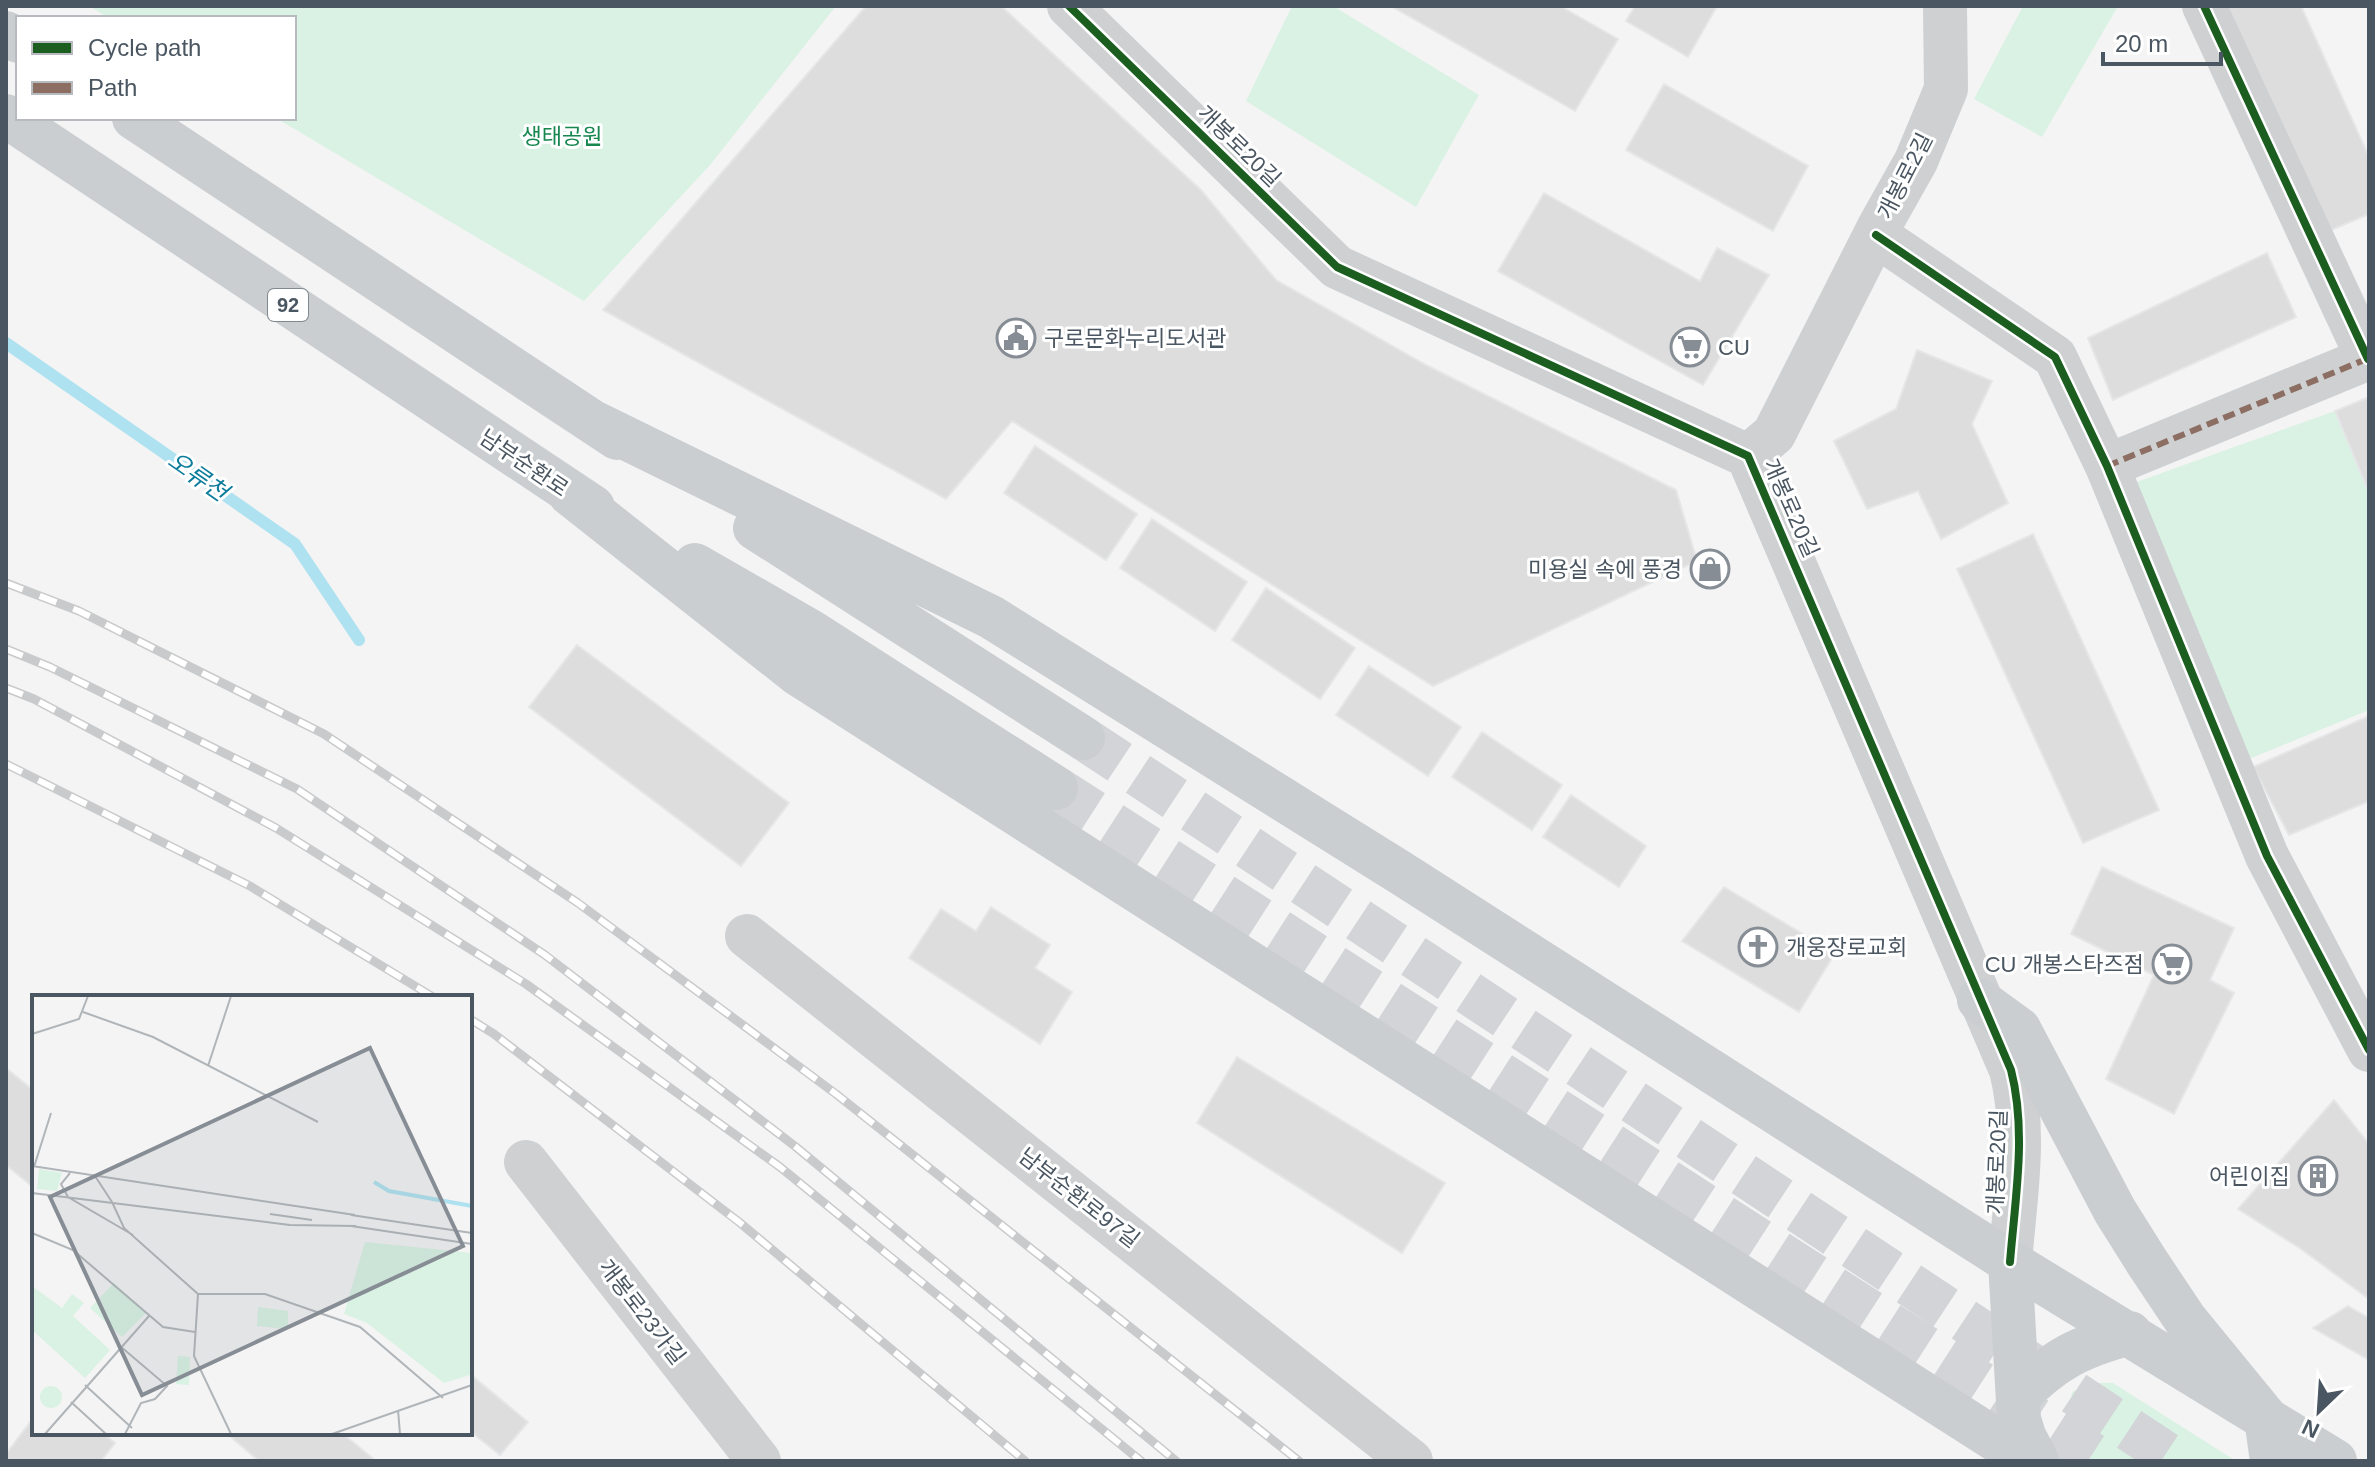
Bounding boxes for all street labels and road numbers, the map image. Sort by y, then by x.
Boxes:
street label: 개봉로20길 [1192,100,1286,192]
street label: 개봉로2길 [1873,129,1937,223]
road number: 92 [268,289,308,321]
street label: 남부순환로 [475,424,573,502]
street label: 개봉로20길 [1758,455,1824,561]
street label: 개봉로20길 [1983,1109,2011,1215]
street label: 남부순환로97길 [1014,1143,1144,1253]
street label: 개봉로23가길 [593,1255,691,1369]

